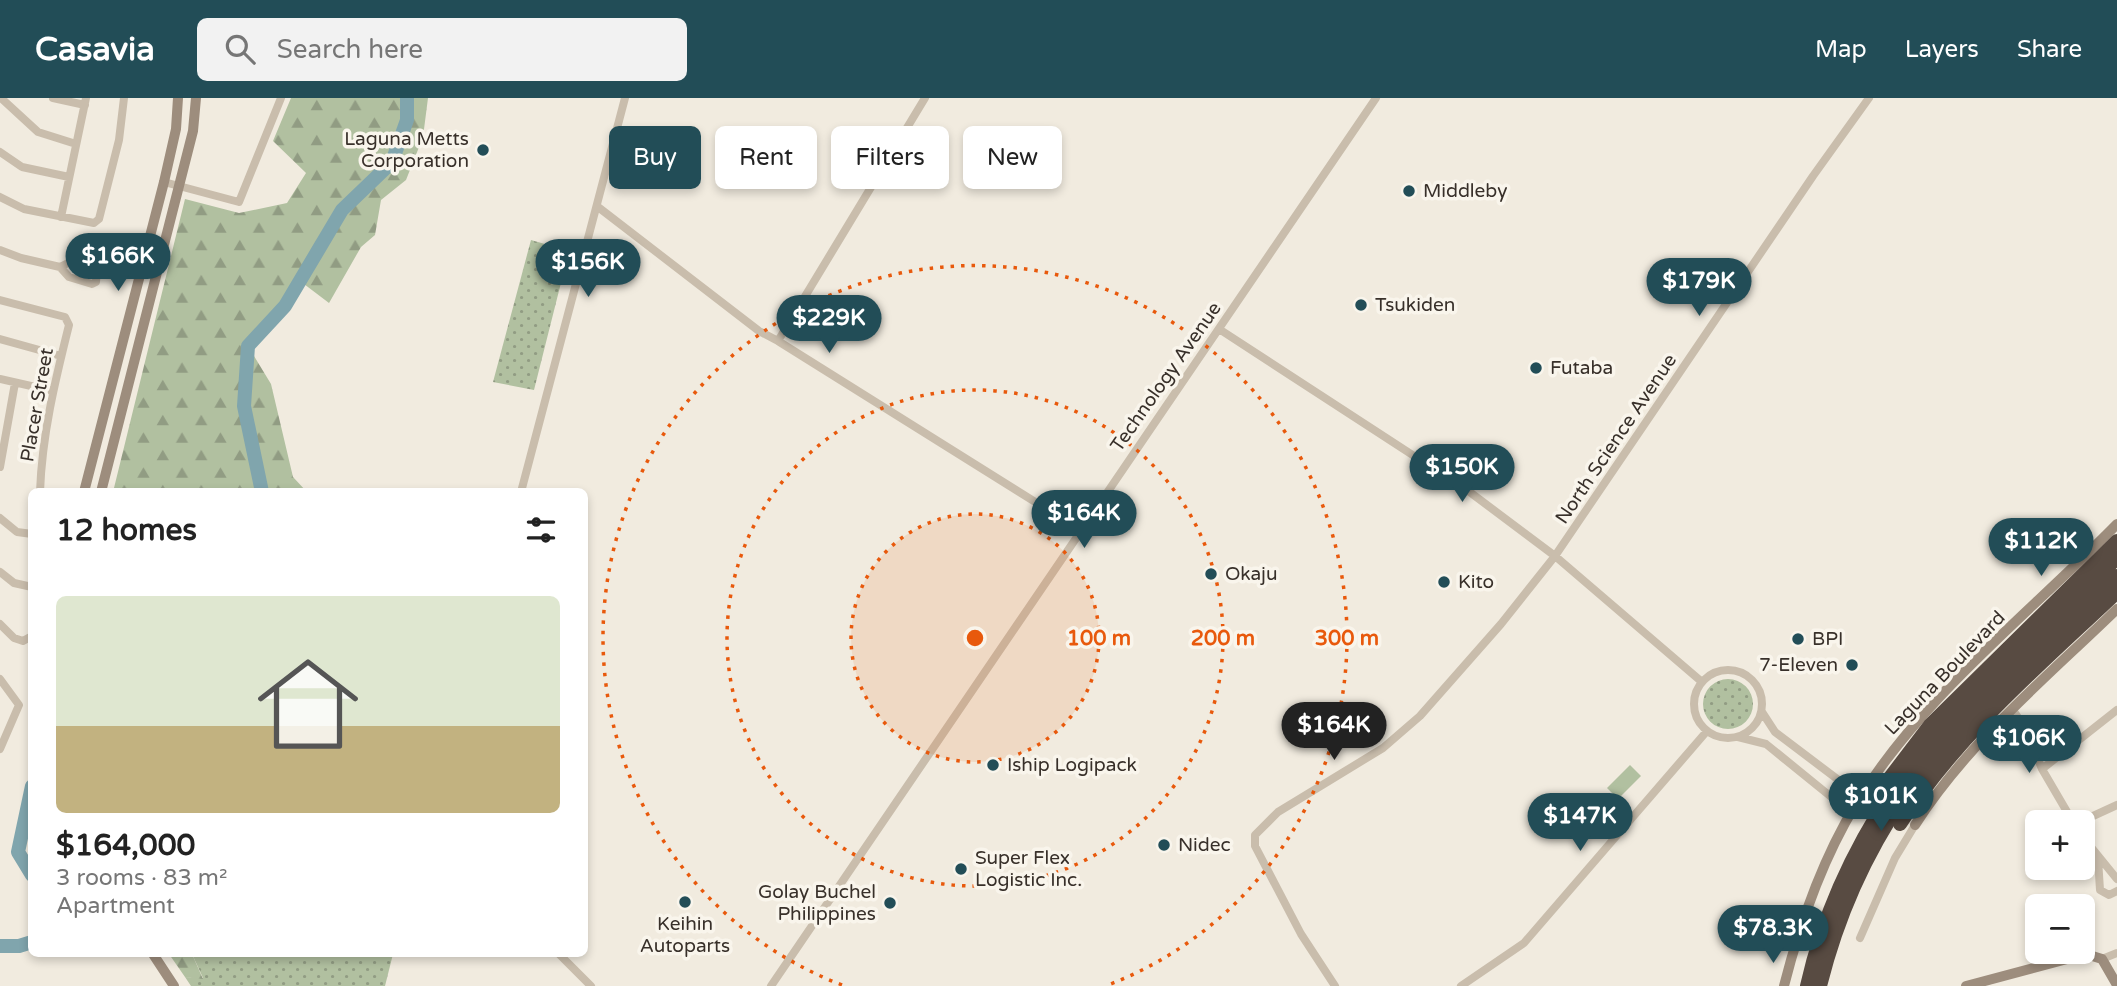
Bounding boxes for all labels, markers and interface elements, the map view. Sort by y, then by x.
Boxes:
search box [197,18,687,81]
text: Casavia [35,30,155,69]
icon: search [221,30,259,68]
text: Search here [277,34,423,65]
text: Map [1815,35,1867,64]
text: Layers [1905,35,1979,64]
text: Share [2017,35,2082,64]
chip: Buy [609,126,701,189]
chip: Rent [715,126,817,189]
chip: Filters [831,126,949,189]
chip: New [963,126,1062,189]
place label: Laguna Metts Corporation [344,128,469,172]
marker: Laguna Metts Corporation [475,142,491,158]
place label: Middleby [1423,180,1507,202]
marker: Middleby [1401,183,1417,199]
pin: $166K [69,234,167,293]
pin: $156K [539,240,637,299]
text: $166K [82,242,154,270]
text: $156K [552,248,624,276]
pin: $179K [1650,258,1748,318]
text: $179K [1663,267,1735,295]
place label: Tsukiden [1375,294,1455,316]
pin: $229K [780,296,878,355]
marker: Tsukiden [1353,297,1369,313]
street label: Technology Avenue [1106,298,1226,456]
text: $229K [793,304,865,332]
street label: Placer Street [16,346,58,464]
street label: North Science Avenue [1551,350,1681,528]
place label: Futaba [1550,357,1613,379]
marker: Futaba [1528,360,1544,376]
pin: $150K [1413,444,1511,504]
text: $150K [1426,453,1498,481]
pin: $164K [1035,490,1133,550]
text: $164K [1048,499,1120,527]
icon: filters [522,511,560,549]
text: 12 homes [56,512,197,549]
pin: $112K [1992,518,2090,578]
text: $112K [2005,527,2077,555]
place label: Okaju [1225,563,1278,585]
marker: Okaju [1203,566,1219,582]
place label: Kito [1458,571,1494,593]
marker: Kito [1436,574,1452,590]
street label: Laguna Boulevard [1880,607,2010,739]
centre of rings [963,626,987,650]
text: 100 m [1067,626,1131,651]
text: 200 m [1191,626,1255,651]
text: 300 m [1315,626,1379,651]
place label: BPI [1812,628,1843,650]
marker: BPI [1790,631,1806,647]
icon: home [245,641,371,767]
place label: 7-Eleven [1759,654,1838,676]
marker: 7-Eleven [1844,657,1860,673]
pin: $164K [1285,702,1383,762]
text: $164K [1298,711,1370,739]
pin: $106K [1980,716,2078,775]
text: $106K [1993,724,2065,752]
place label: Iship Logipack [1007,754,1137,776]
marker: Iship Logipack [985,757,1001,773]
pin: $101K [1832,774,1930,833]
text: $101K [1845,782,1917,810]
pin: $147K [1531,794,1629,853]
text: $147K [1544,802,1616,830]
map controls [2025,810,2095,964]
button: + [2025,810,2095,880]
text: $164,000 [56,827,195,864]
place label: Nidec [1178,834,1231,856]
marker: Nidec [1156,837,1172,853]
place label: Super Flex Logistic Inc. [975,847,1082,891]
marker: Super Flex Logistic Inc. [953,861,969,877]
text: 3 rooms · 83 m² [56,864,227,892]
place label: Golay Buchel Philippines [758,881,876,925]
text: Apartment [56,892,175,920]
marker: Keihin Autoparts [677,894,693,910]
button: − [2025,894,2095,964]
marker: Golay Buchel Philippines [882,895,898,911]
pin: $78.3K [1716,906,1830,965]
place label: Keihin Autoparts [640,913,730,957]
text: $78.3K [1734,914,1812,942]

